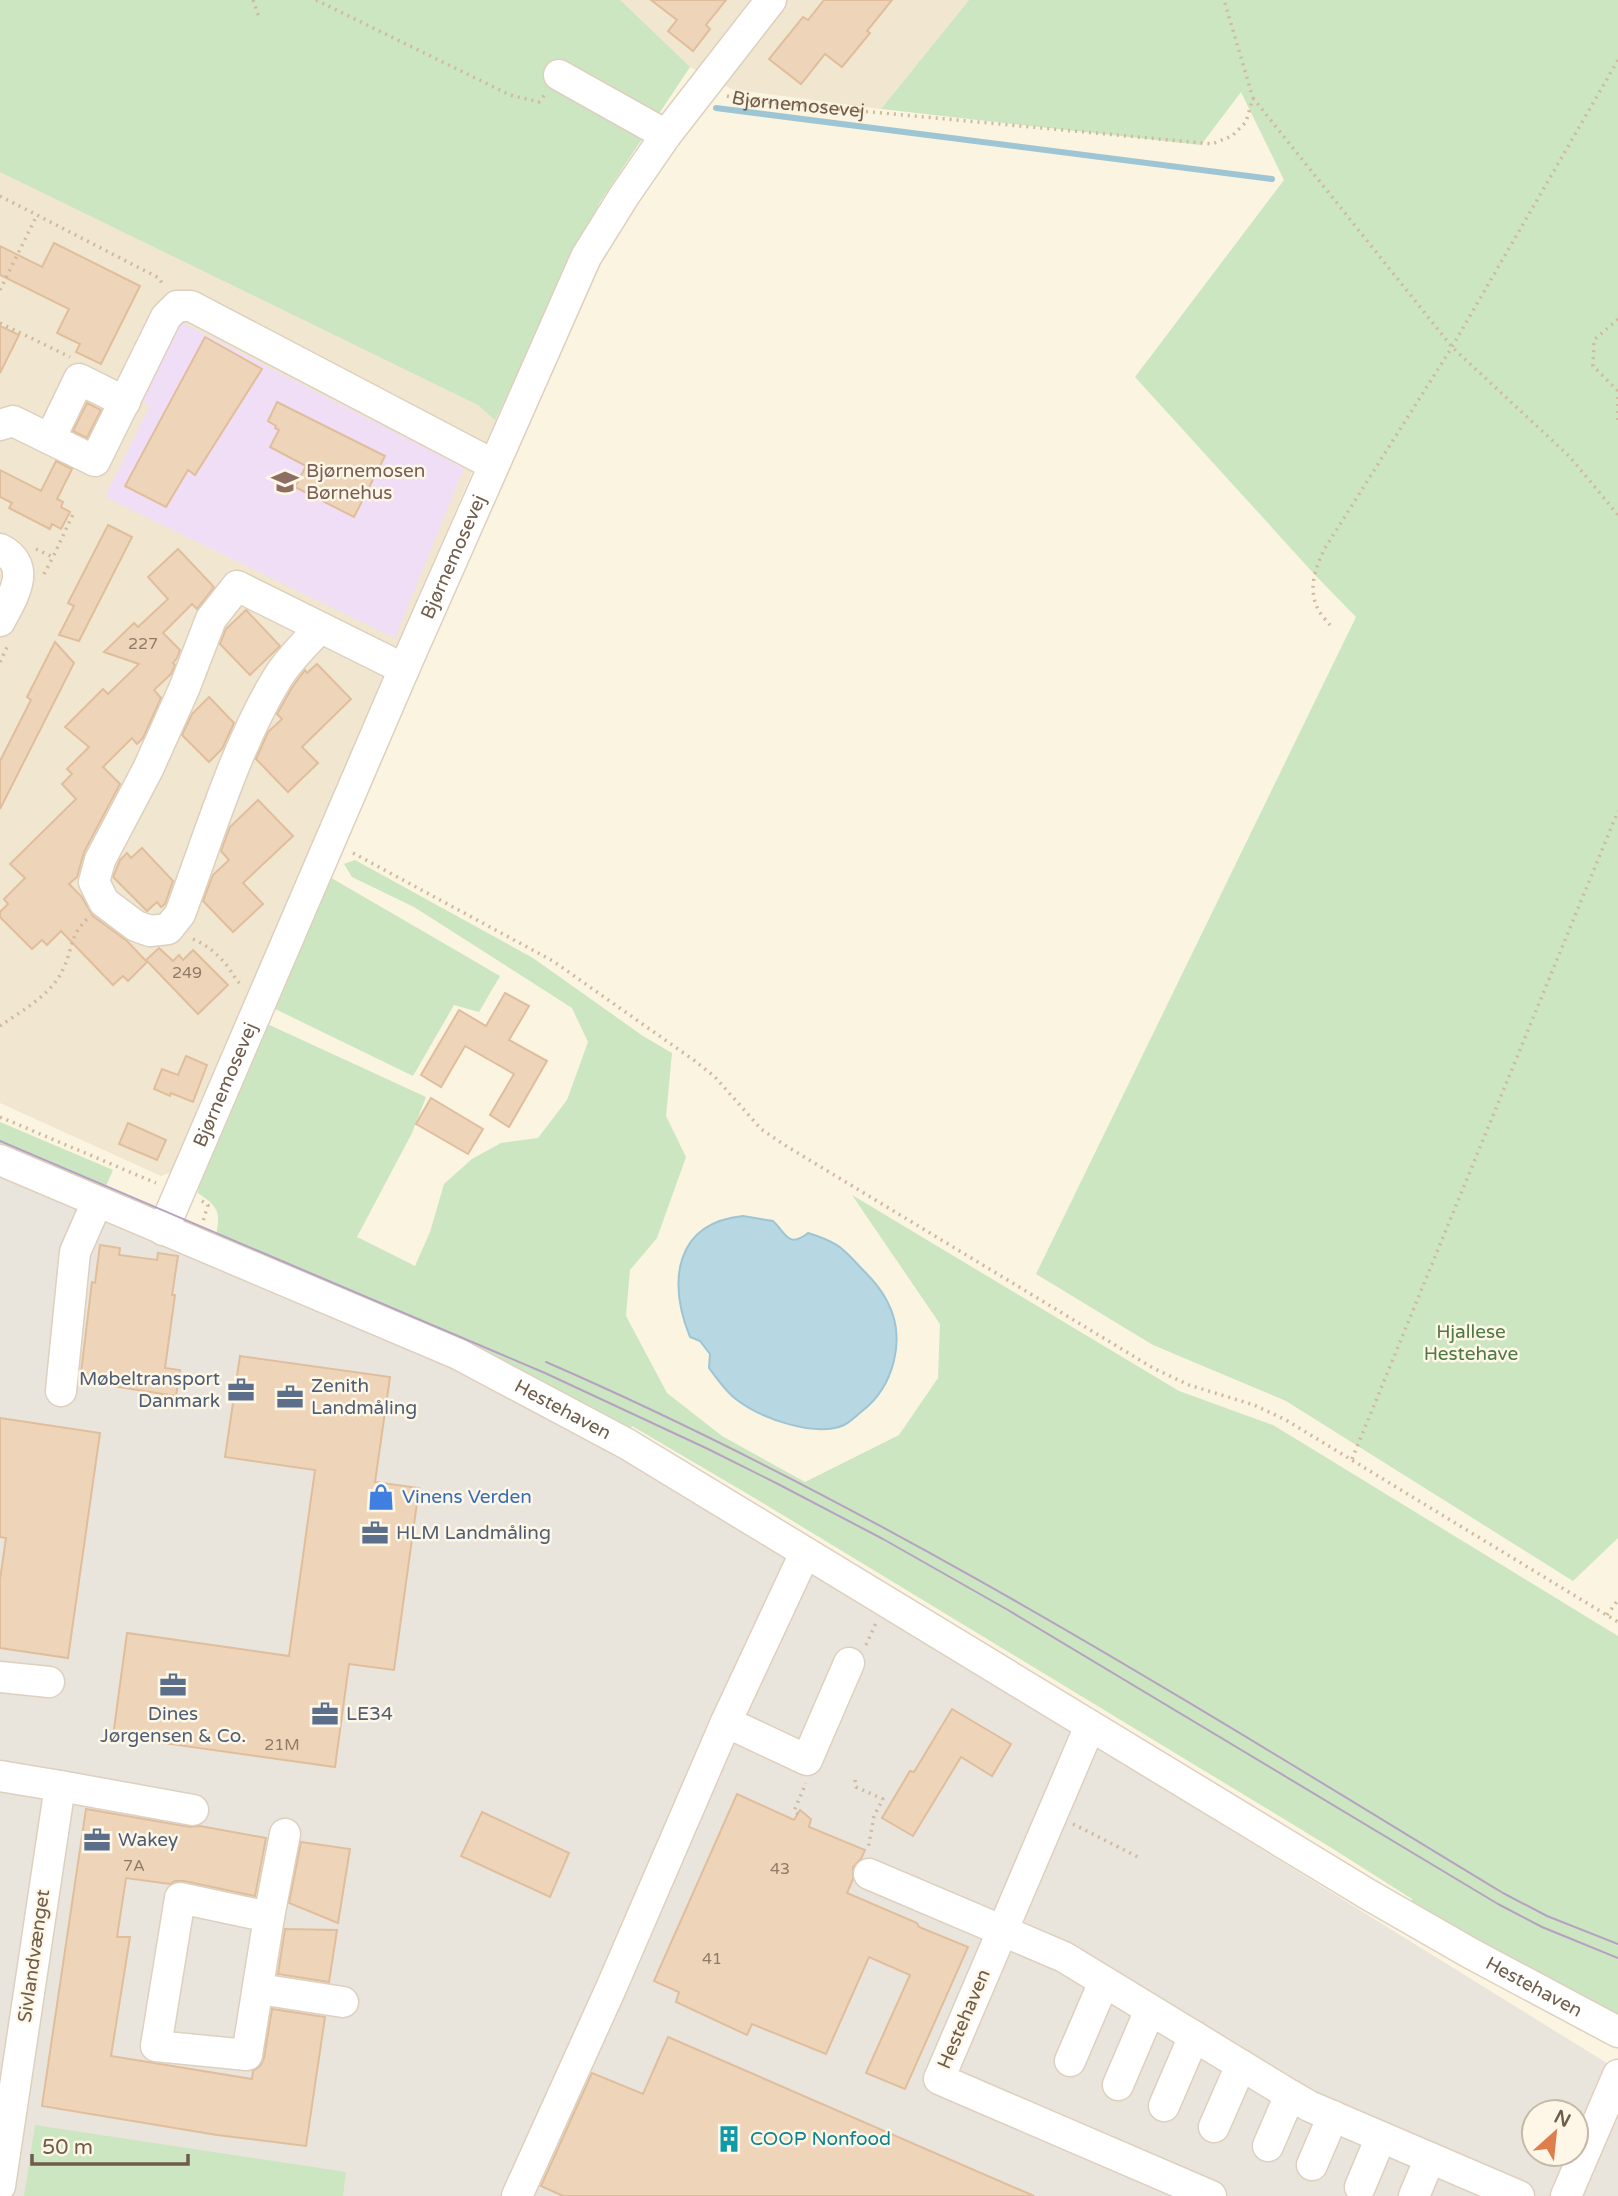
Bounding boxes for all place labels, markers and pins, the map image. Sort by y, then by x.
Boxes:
place label: Bjørnemosen Børnehus [306,460,425,504]
school or university icon: Bjørnemosen Børnehus [270,467,300,497]
place label: Møbeltransport Danmark [79,1368,220,1412]
office icon: Møbeltransport Danmark [226,1375,256,1405]
place label: Zenith Landmåling [311,1375,417,1419]
office icon: Zenith Landmåling [275,1382,305,1412]
shop icon: Vinens Verden [366,1482,396,1512]
place label: Vinens Verden [402,1486,532,1508]
office icon: HLM Landmåling [360,1518,390,1548]
place label: HLM Landmåling [396,1522,551,1544]
office icon: Dines Jørgensen & Co. [158,1670,188,1700]
office icon: LE34 [310,1699,340,1729]
place label: Dines Jørgensen & Co. [100,1703,246,1747]
place label: LE34 [346,1703,393,1725]
office icon: Wakey [82,1825,112,1855]
place label: Wakey [118,1829,178,1851]
building icon: COOP Nonfood [714,2124,744,2154]
place label: COOP Nonfood [750,2128,891,2150]

